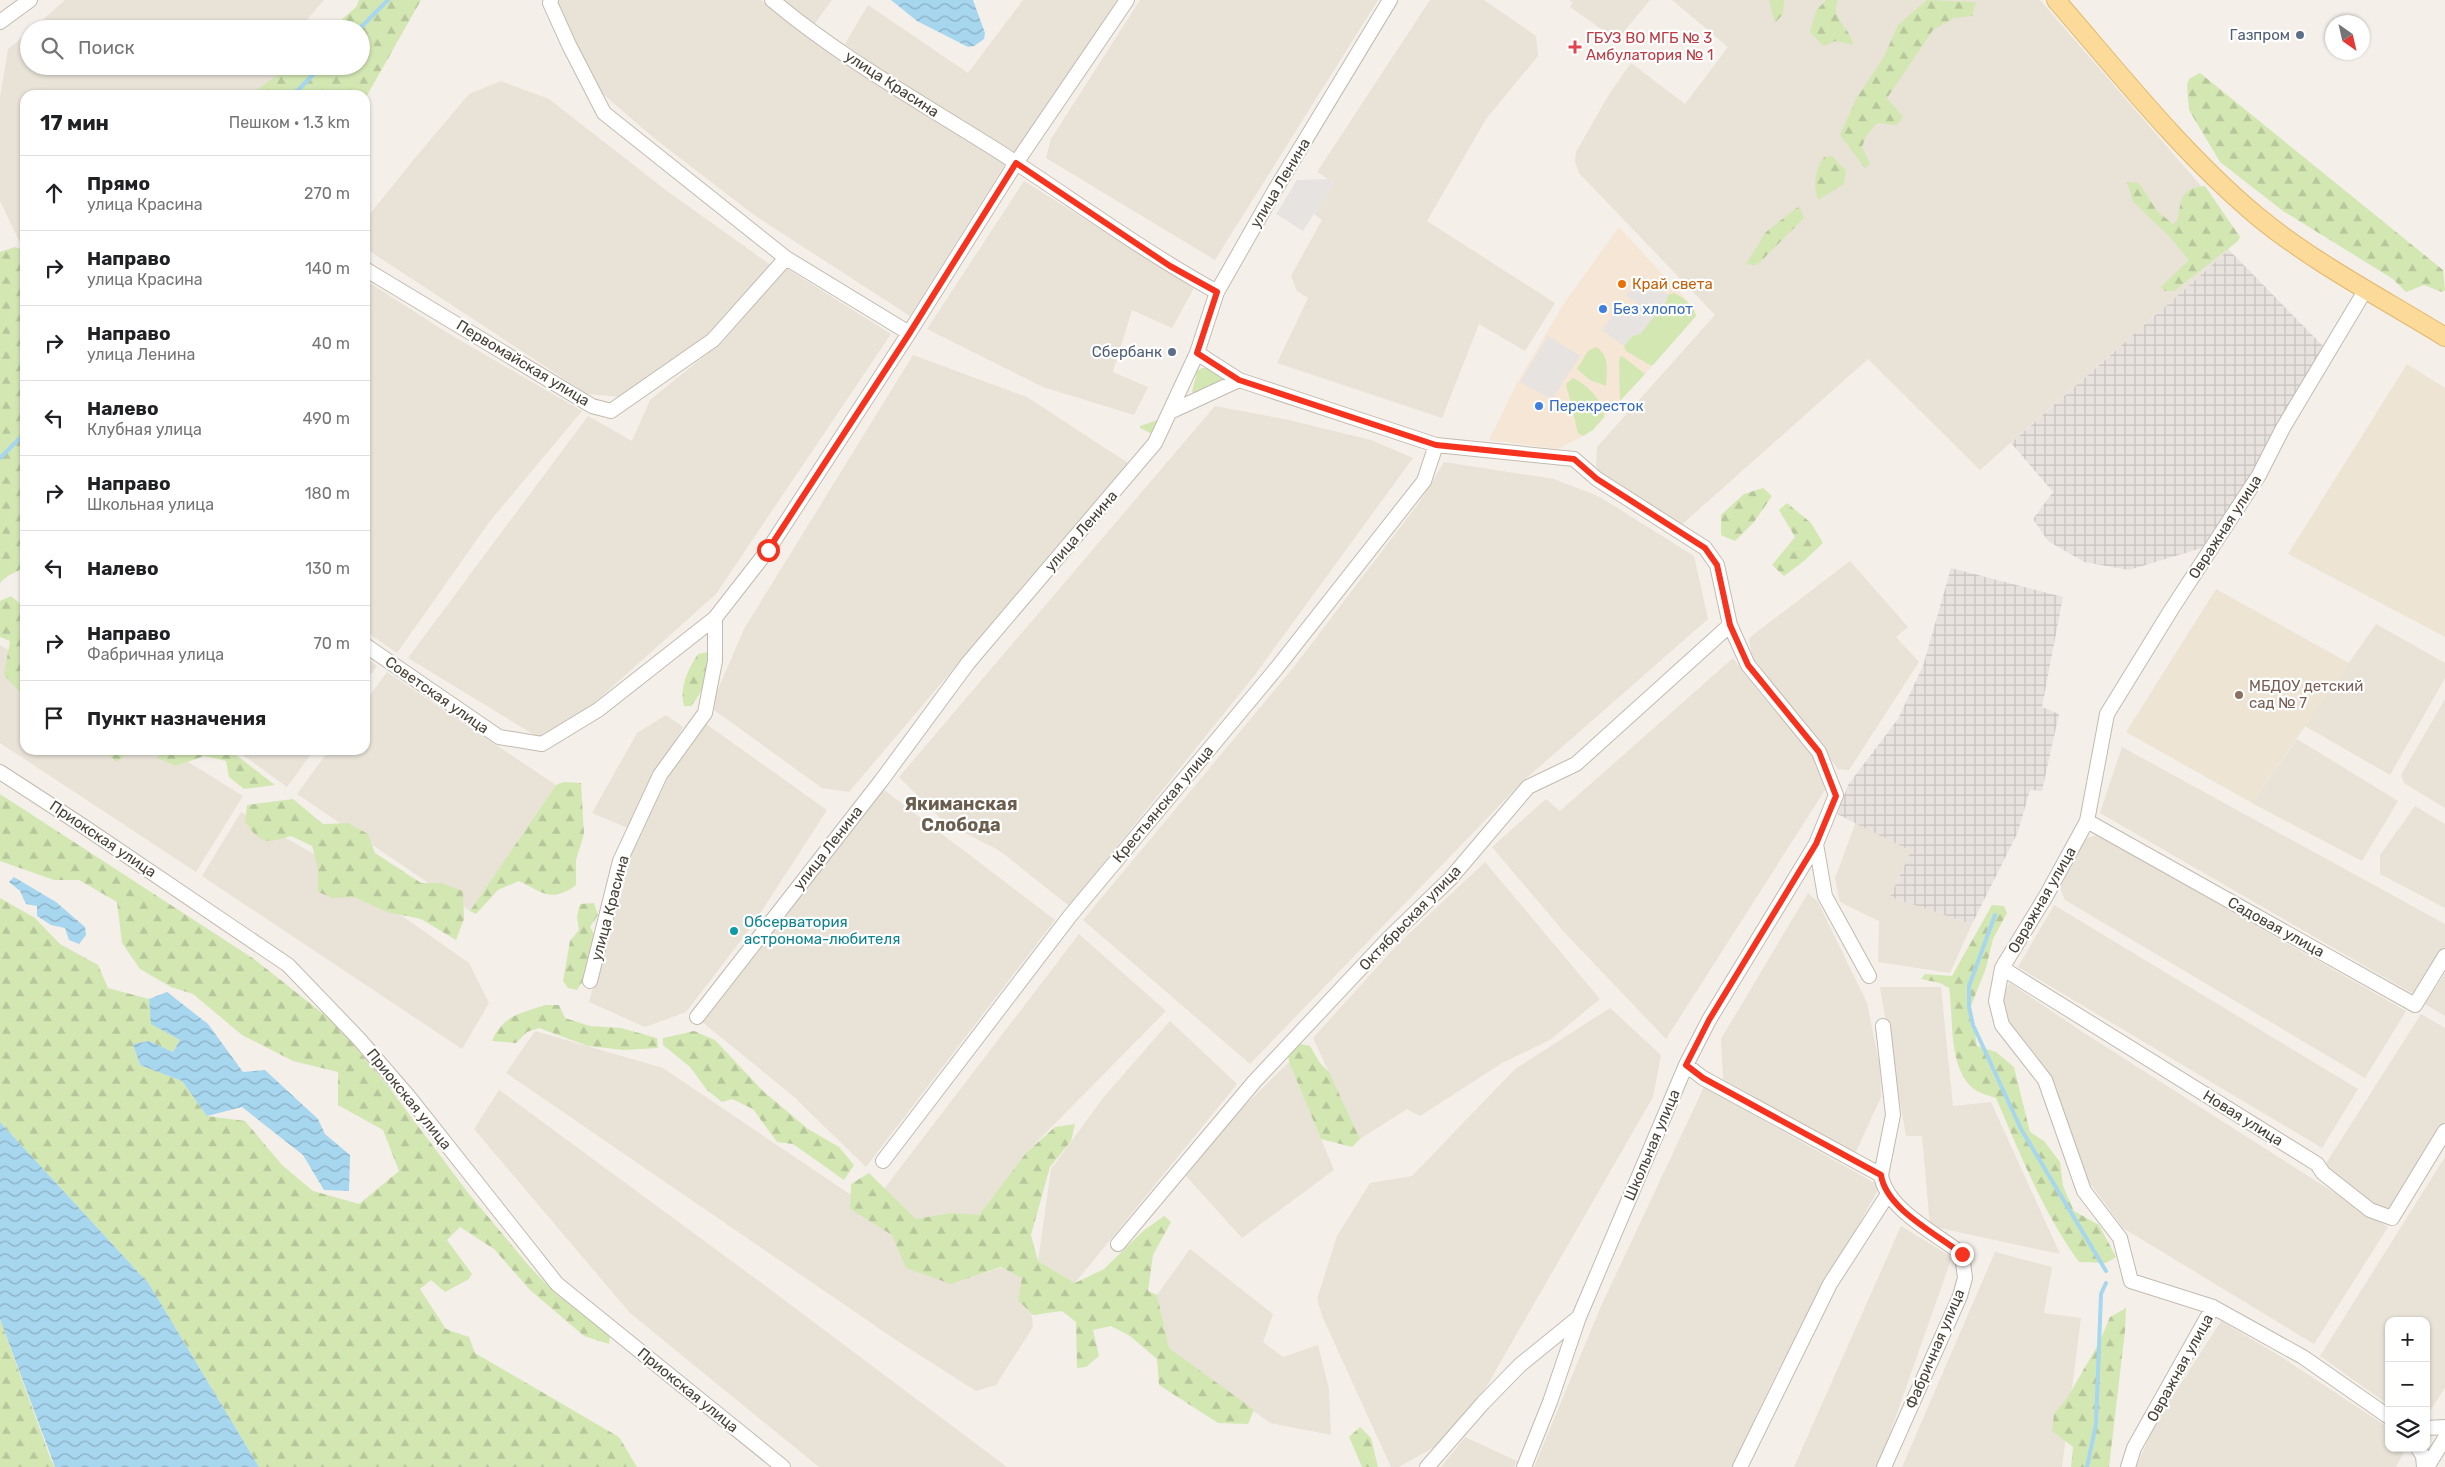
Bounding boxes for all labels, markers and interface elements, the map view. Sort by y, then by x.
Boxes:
north arrow [2325,15,2370,60]
search box [20,20,370,75]
place label: Газпром [2230,26,2290,44]
place label: ГБУЗ ВО МГБ № 3 Амбулатория № 1 [1586,29,1713,64]
marker: Газпром [2294,29,2306,41]
icon: search [38,34,66,62]
text: Поиск [78,36,135,59]
marker: ГБУЗ ВО МГБ № 3 Амбулатория № 1 [1568,40,1582,54]
street label: улица Красина [842,47,942,121]
text: 17 мин [40,110,109,135]
text: Пешком · 1.3 km [229,113,350,132]
street label: улица Ленина [1246,135,1314,231]
text: Прямо [87,172,150,195]
icon: ahead [40,179,68,207]
text: 270 m [304,184,350,203]
text: улица Красина [87,195,203,214]
text: Направо [87,247,171,270]
icon: right [40,254,68,282]
text: 140 m [305,259,350,278]
text: улица Красина [87,270,203,289]
place label: Край света [1632,275,1713,293]
marker: Край света [1616,278,1628,290]
place label: Без хлопот [1613,300,1693,318]
marker: Без хлопот [1597,303,1609,315]
street label: Первомайская улица [453,316,593,410]
text: Направо [87,322,171,345]
icon: right [40,329,68,357]
text: 40 m [312,334,350,353]
place label: Сбербанк [1092,343,1162,361]
text: улица Ленина [87,345,195,364]
marker: Сбербанк [1166,346,1178,358]
text: Налево [87,397,159,420]
place label: Перекресток [1549,397,1643,415]
marker: Перекресток [1533,400,1545,412]
icon: left [40,404,68,432]
text: 490 m [302,409,350,428]
text: Клубная улица [87,420,202,439]
text: Направо [87,472,171,495]
street label: Овражная улица [2185,472,2265,582]
icon: right [40,479,68,507]
text: 180 m [305,484,350,503]
street label: улица Ленина [1041,487,1121,575]
text: Школьная улица [87,495,214,514]
route start [757,539,780,562]
icon: left [40,554,68,582]
text: Налево [87,557,159,580]
text: 130 m [305,559,350,578]
text: Направо [87,622,171,645]
icon: right [40,629,68,657]
text: 70 m [313,634,350,653]
text: Фабричная улица [87,645,224,664]
street label: Советская улица [382,652,492,738]
place label: МБДОУ детский сад № 7 [2249,677,2363,712]
marker: МБДОУ детский сад № 7 [2233,689,2245,701]
icon: arrive [40,704,68,732]
text: Пункт назначения [87,707,266,730]
street label: Крестьянская улица [1109,742,1217,866]
district label: Якиманская Слобода [904,793,1018,836]
street label: Приокская улица [46,797,160,881]
street label: улица Ленина [790,802,866,894]
street label: Овражная улица [2004,843,2080,957]
street label: улица Красина [587,853,633,963]
street label: Октябрьская улица [1355,862,1465,974]
street label: Садовая улица [2225,893,2327,961]
place label: Обсерватория астронома-любителя [744,913,900,948]
marker: Обсерватория астронома-любителя [728,925,740,937]
street label: Приокская улица [363,1045,455,1153]
street label: Новая улица [2200,1086,2286,1150]
street label: Школьная улица [1620,1087,1684,1203]
route end [1951,1243,1974,1266]
street label: Фабричная улица [1902,1286,1968,1412]
street label: Овражная улица [2143,1311,2217,1425]
map controls [2385,1317,2430,1452]
button: + [2385,1317,2430,1362]
street label: Приокская улица [634,1344,742,1436]
button: − [2385,1362,2430,1407]
button: layers [2385,1407,2430,1452]

